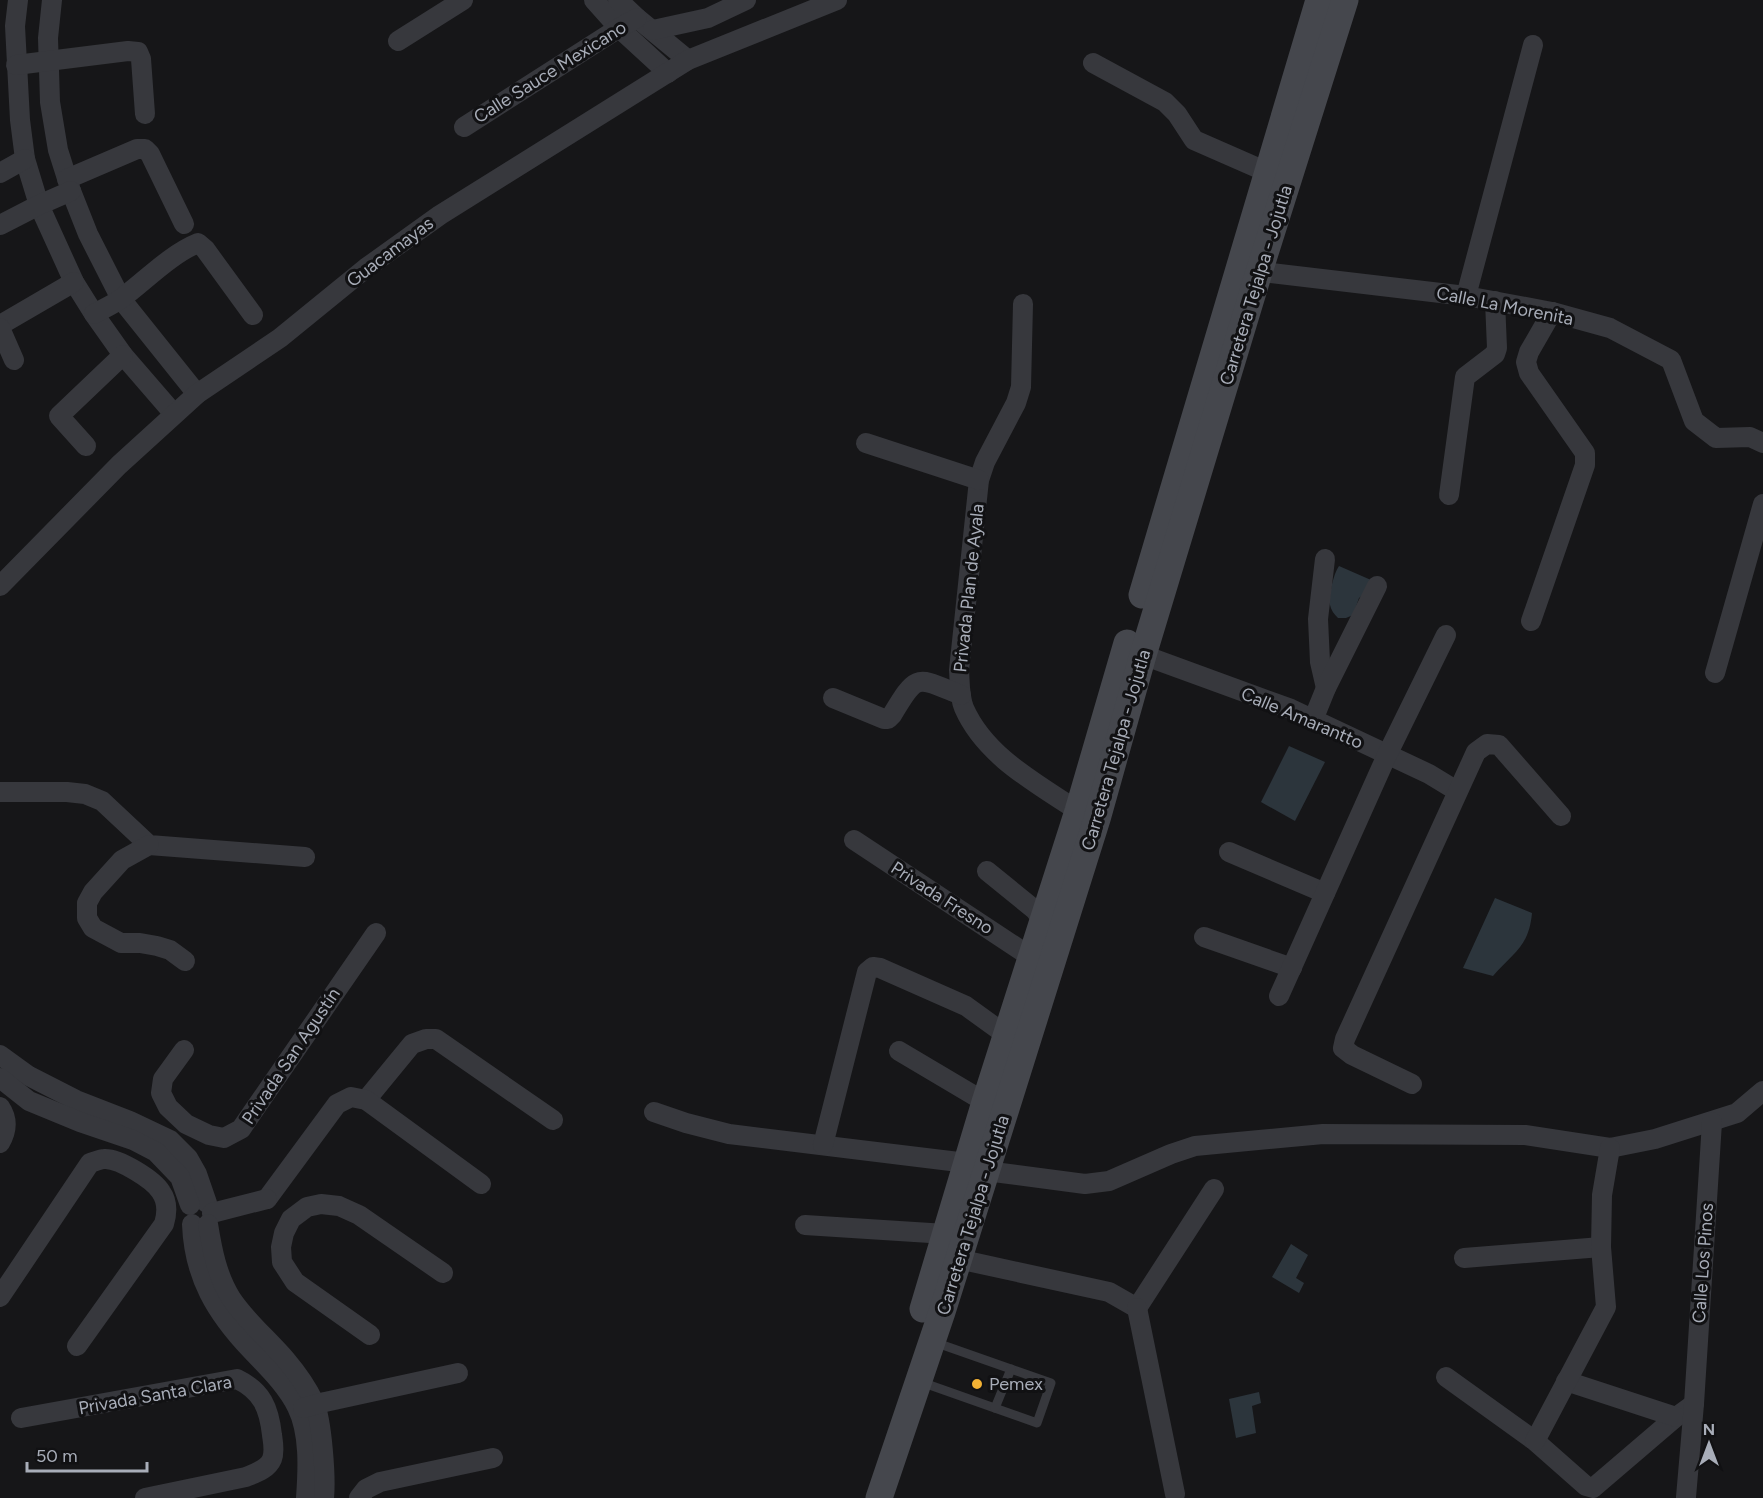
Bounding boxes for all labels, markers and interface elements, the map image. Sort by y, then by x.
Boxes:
street label: Calle Sauce Mexicano [470,16,630,128]
street label: Carretera Tejalpa - Jojutla [1215,182,1297,388]
street label: Guacamayas [342,212,438,292]
street label: Calle La Morenita [1435,282,1575,330]
street label: Privada Plan de Ayala [949,503,989,673]
street label: Carretera Tejalpa - Jojutla [1077,647,1155,853]
street label: Calle Amarantto [1238,682,1366,754]
street label: Privada Fresno [887,857,997,939]
street label: Privada San Agustín [237,984,345,1128]
street label: Carretera Tejalpa - Jojutla [932,1112,1014,1318]
street label: Calle Los Pinos [1688,1202,1718,1324]
street label: Privada Santa Clara [77,1371,233,1419]
place label: Pemex [989,1373,1043,1395]
marker: Pemex [970,1377,984,1391]
north arrow [1679,1414,1739,1474]
text: N [1703,1420,1715,1439]
scale bar [27,1435,147,1473]
text: 50 m [36,1445,78,1467]

